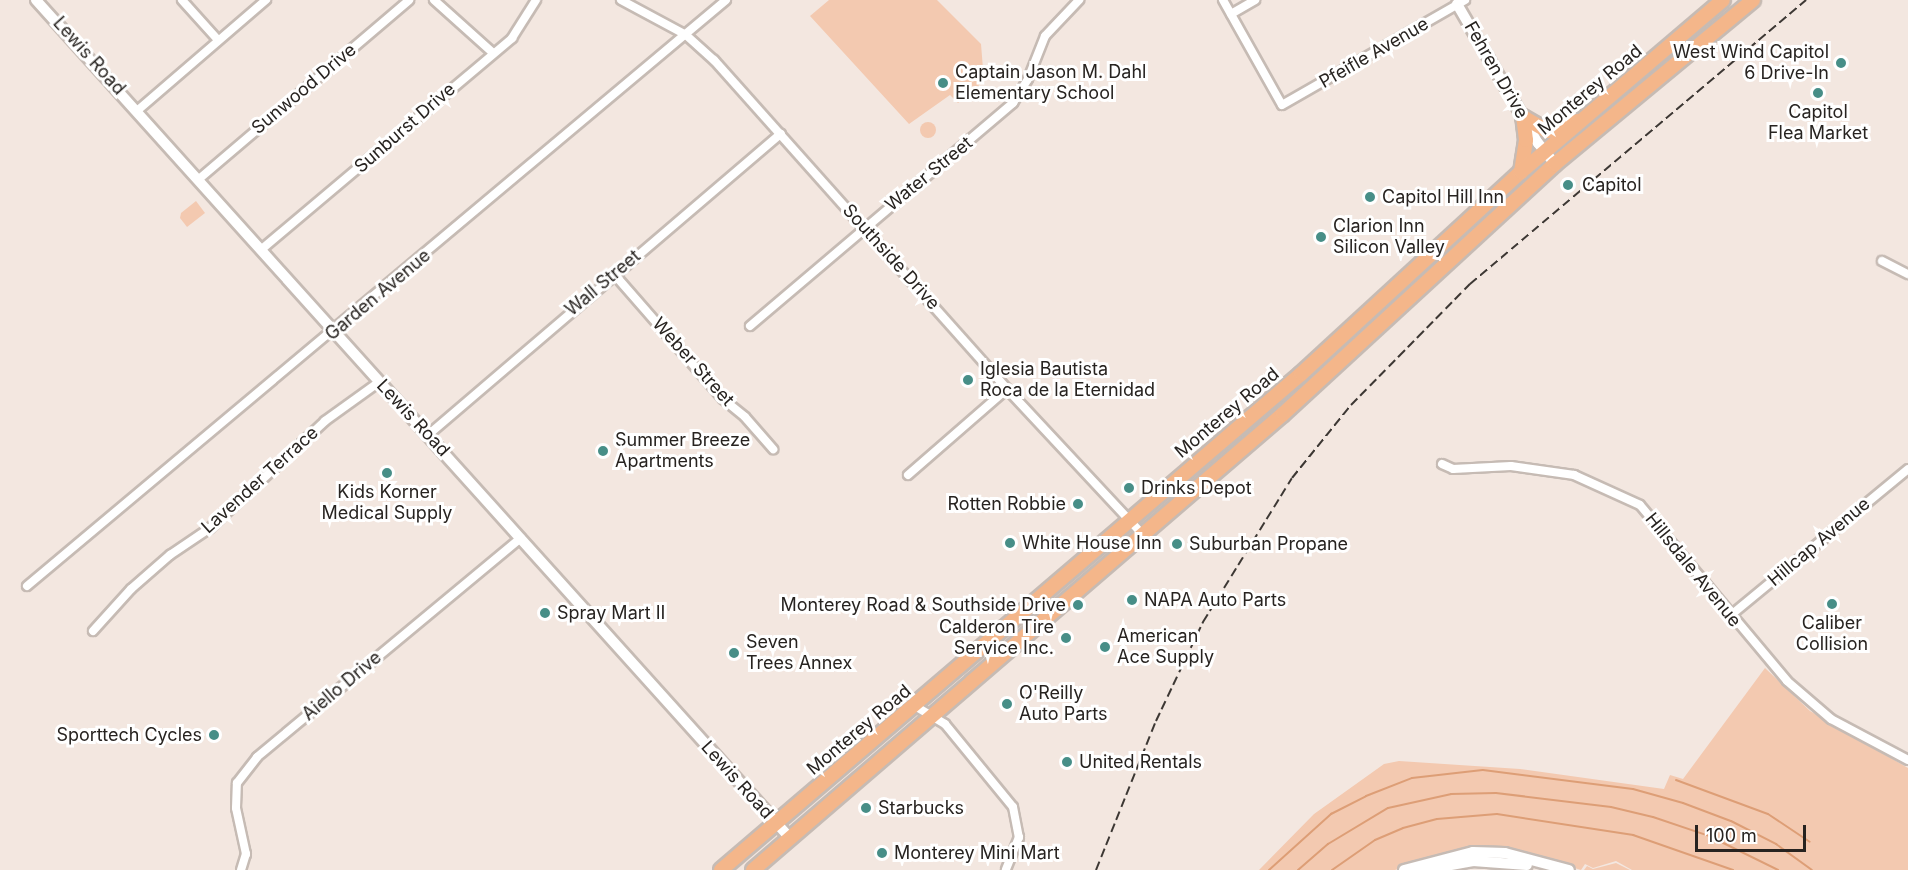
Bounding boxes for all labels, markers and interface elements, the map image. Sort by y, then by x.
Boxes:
street label: Lewis Road [48,13,130,99]
street label: Pfeifle Avenue [1316,13,1432,93]
street label: Fehren Drive [1460,18,1532,122]
street label: Sunwood Drive [247,39,361,139]
street label: Monterey Road [1534,40,1646,140]
place label: West Wind Capitol 6 Drive-In [1673,42,1829,84]
marker: West Wind Capitol 6 Drive-In [1834,56,1848,70]
place label: Captain Jason M. Dahl Elementary School [955,62,1146,104]
marker: Captain Jason M. Dahl Elementary School [936,76,950,90]
street label: Sunburst Drive [350,78,460,178]
marker: Capitol Flea Market [1811,86,1825,100]
place label: Capitol Flea Market [1768,102,1868,144]
street label: Water Street [881,132,977,216]
place label: Capitol [1582,174,1642,196]
marker: Capitol [1559,176,1577,194]
place label: Capitol Hill Inn [1382,186,1504,208]
marker: Capitol Hill Inn [1363,190,1377,204]
street label: Southside Drive [838,200,944,314]
place label: Clarion Inn Silicon Valley [1333,216,1445,258]
marker: Clarion Inn Silicon Valley [1314,230,1328,244]
street label: Garden Avenue [321,245,435,345]
street label: Wall Street [561,245,645,321]
street label: Weber Street [648,313,738,411]
place label: Iglesia Bautista Roca de la Eternidad [980,359,1155,401]
street label: Monterey Road [1171,363,1283,463]
marker: Iglesia Bautista Roca de la Eternidad [961,373,975,387]
street label: Lewis Road [372,375,454,461]
street label: Lavender Terrace [197,422,323,538]
place label: Summer Breeze Apartments [615,430,750,472]
marker: Summer Breeze Apartments [596,444,610,458]
marker: Kids Korner Medical Supply [380,466,394,480]
place label: Drinks Depot [1141,477,1252,499]
marker: Drinks Depot [1122,481,1136,495]
place label: Kids Korner Medical Supply [322,482,452,524]
place label: Rotten Robbie [948,493,1066,515]
street label: Hillcap Avenue [1764,493,1874,591]
marker: Rotten Robbie [1071,497,1085,511]
street label: Hillsdale Avenue [1640,509,1746,631]
place label: White House Inn [1022,532,1162,554]
place label: Suburban Propane [1189,533,1348,555]
marker: White House Inn [1003,536,1017,550]
marker: Suburban Propane [1170,537,1184,551]
place label: NAPA Auto Parts [1144,589,1286,611]
marker: NAPA Auto Parts [1125,593,1139,607]
place label: Monterey Road & Southside Drive [781,594,1066,616]
marker: Caliber Collision [1825,597,1839,611]
marker: Monterey Road & Southside Drive [1071,598,1085,612]
place label: Spray Mart II [557,602,665,624]
marker: Spray Mart II [538,606,552,620]
place label: Caliber Collision [1796,613,1868,656]
place label: Calderon Tire Service Inc. [939,617,1054,660]
place label: American Ace Supply [1117,626,1214,668]
marker: Calderon Tire Service Inc. [1059,631,1073,645]
place label: Seven Trees Annex [746,632,852,674]
marker: American Ace Supply [1098,640,1112,654]
marker: Seven Trees Annex [727,646,741,660]
street label: Aiello Drive [298,647,386,725]
street label: Monterey Road [803,680,915,780]
place label: O'Reilly Auto Parts [1019,683,1108,726]
marker: O'Reilly Auto Parts [1000,697,1014,711]
place label: Sporttech Cycles [56,724,202,746]
marker: Sporttech Cycles [207,728,221,742]
street label: Lewis Road [696,737,778,823]
place label: United Rentals [1079,751,1202,773]
marker: United Rentals [1060,755,1074,769]
place label: Starbucks [878,797,964,819]
marker: Starbucks [859,801,873,815]
scale bar [1698,813,1809,851]
text: 100 m [1706,825,1757,846]
place label: Monterey Mini Mart [894,842,1060,864]
marker: Monterey Mini Mart [875,846,889,860]

